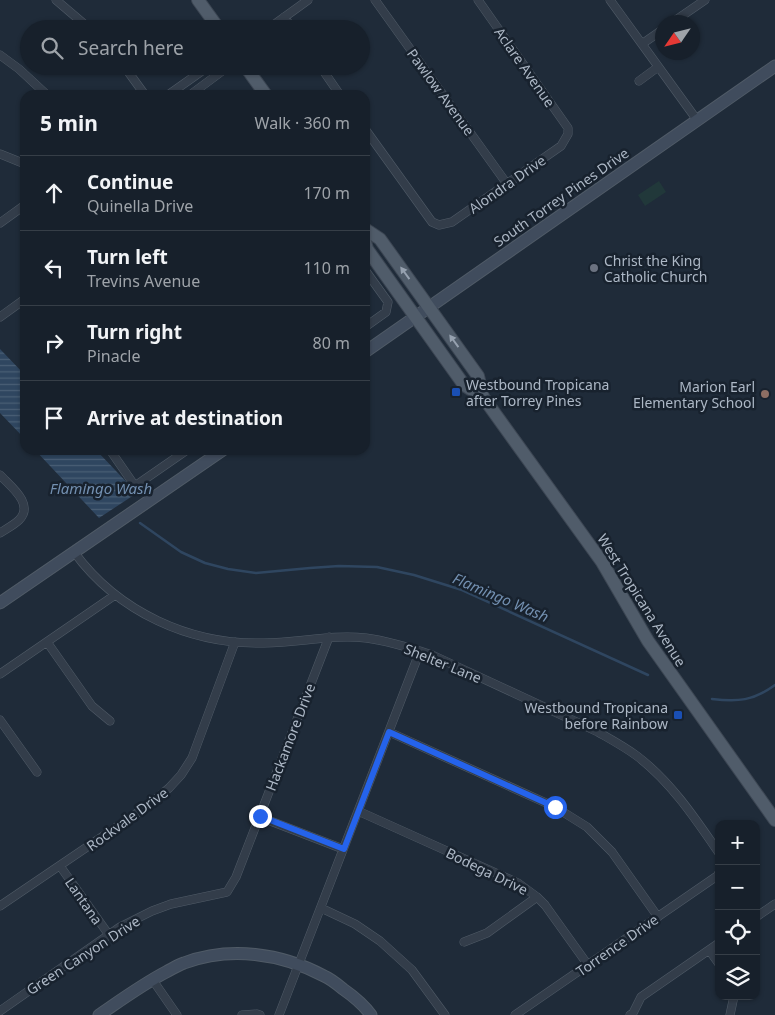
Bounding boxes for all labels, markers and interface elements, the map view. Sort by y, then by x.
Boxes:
north arrow [655,15,700,60]
search box [20,20,370,75]
street label: Aclare Avenue [490,23,560,111]
icon: search [38,34,66,62]
text: Search here [78,35,184,61]
street label: Pawlow Avenue [403,45,479,139]
text: 5 min [40,109,98,137]
text: Walk · 360 m [255,112,350,134]
street label: South Torrey Pines Drive [490,143,632,251]
street label: Alondra Drive [465,150,549,218]
text: Continue [87,169,173,195]
icon: ahead [40,179,68,207]
text: 170 m [303,182,350,204]
text: Quinella Drive [87,195,193,217]
text: Turn left [87,244,168,270]
place label: Christ the King Catholic Church [604,251,708,286]
icon: left [40,254,68,282]
text: 110 m [303,257,350,279]
marker: Christ the King Catholic Church [588,262,600,274]
one-way arrow [400,266,410,280]
text: Trevins Avenue [87,270,200,292]
text: Turn right [87,319,182,345]
icon: right [40,329,68,357]
text: 80 m [313,332,350,354]
one-way arrow [449,335,459,348]
text: Pinacle [87,345,141,367]
place label: Westbound Tropicana after Torrey Pines [466,375,609,410]
place label: Marion Earl Elementary School [633,377,755,412]
marker: Westbound Tropicana after Torrey Pines [450,386,462,398]
marker: Marion Earl Elementary School [759,388,771,400]
icon: arrive [40,404,68,432]
text: Arrive at destination [87,405,283,431]
water label: Flamingo Wash [50,478,152,498]
street label: West Tropicana Avenue [593,530,691,670]
water label: Flamingo Wash [450,568,552,626]
street label: Shelter Lane [401,639,485,687]
street label: Hackamore Drive [261,681,319,793]
place label: Westbound Tropicana before Rainbow [525,698,668,733]
marker: Westbound Tropicana before Rainbow [672,709,684,721]
street label: Rockvale Drive [83,783,172,855]
route start [544,796,567,819]
route end [249,805,272,828]
map controls [715,820,760,1000]
button: + [715,820,760,865]
street label: Bodega Drive [443,843,531,899]
button: − [715,865,760,910]
street label: Lantana [61,874,107,928]
street label: Torrence Drive [572,910,662,980]
button: locate [715,910,760,955]
street label: Green Canyon Drive [23,911,143,999]
button: layers [715,955,760,1000]

